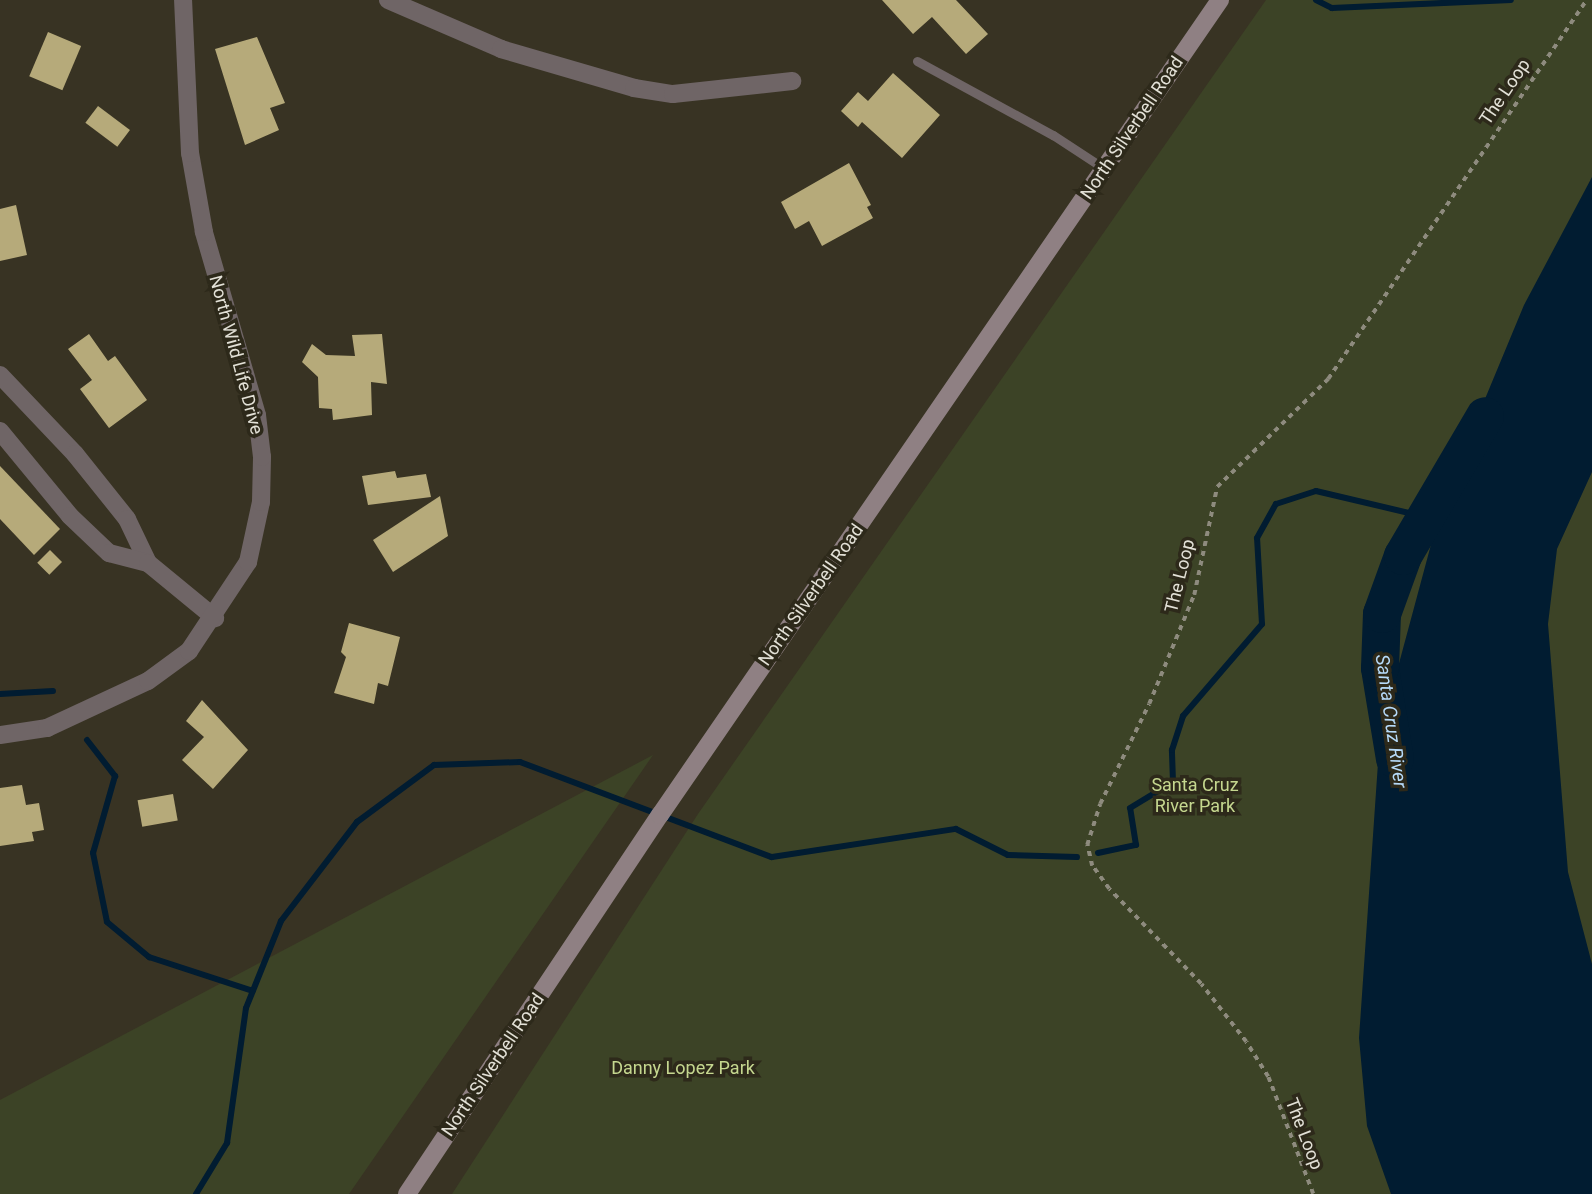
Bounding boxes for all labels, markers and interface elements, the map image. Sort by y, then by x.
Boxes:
street label: North Silverbell Road [1076,52,1188,204]
street label: The Loop [1475,55,1535,129]
street label: North Wild Life Drive [204,273,268,437]
street label: North Silverbell Road [754,520,868,670]
street label: The Loop [1160,537,1200,615]
water label: Santa Cruz River [1370,653,1412,789]
park label: Santa Cruz River Park [1151,775,1239,818]
street label: North Silverbell Road [437,989,549,1141]
park label: Danny Lopez Park [611,1057,755,1079]
street label: The Loop [1280,1095,1328,1173]

